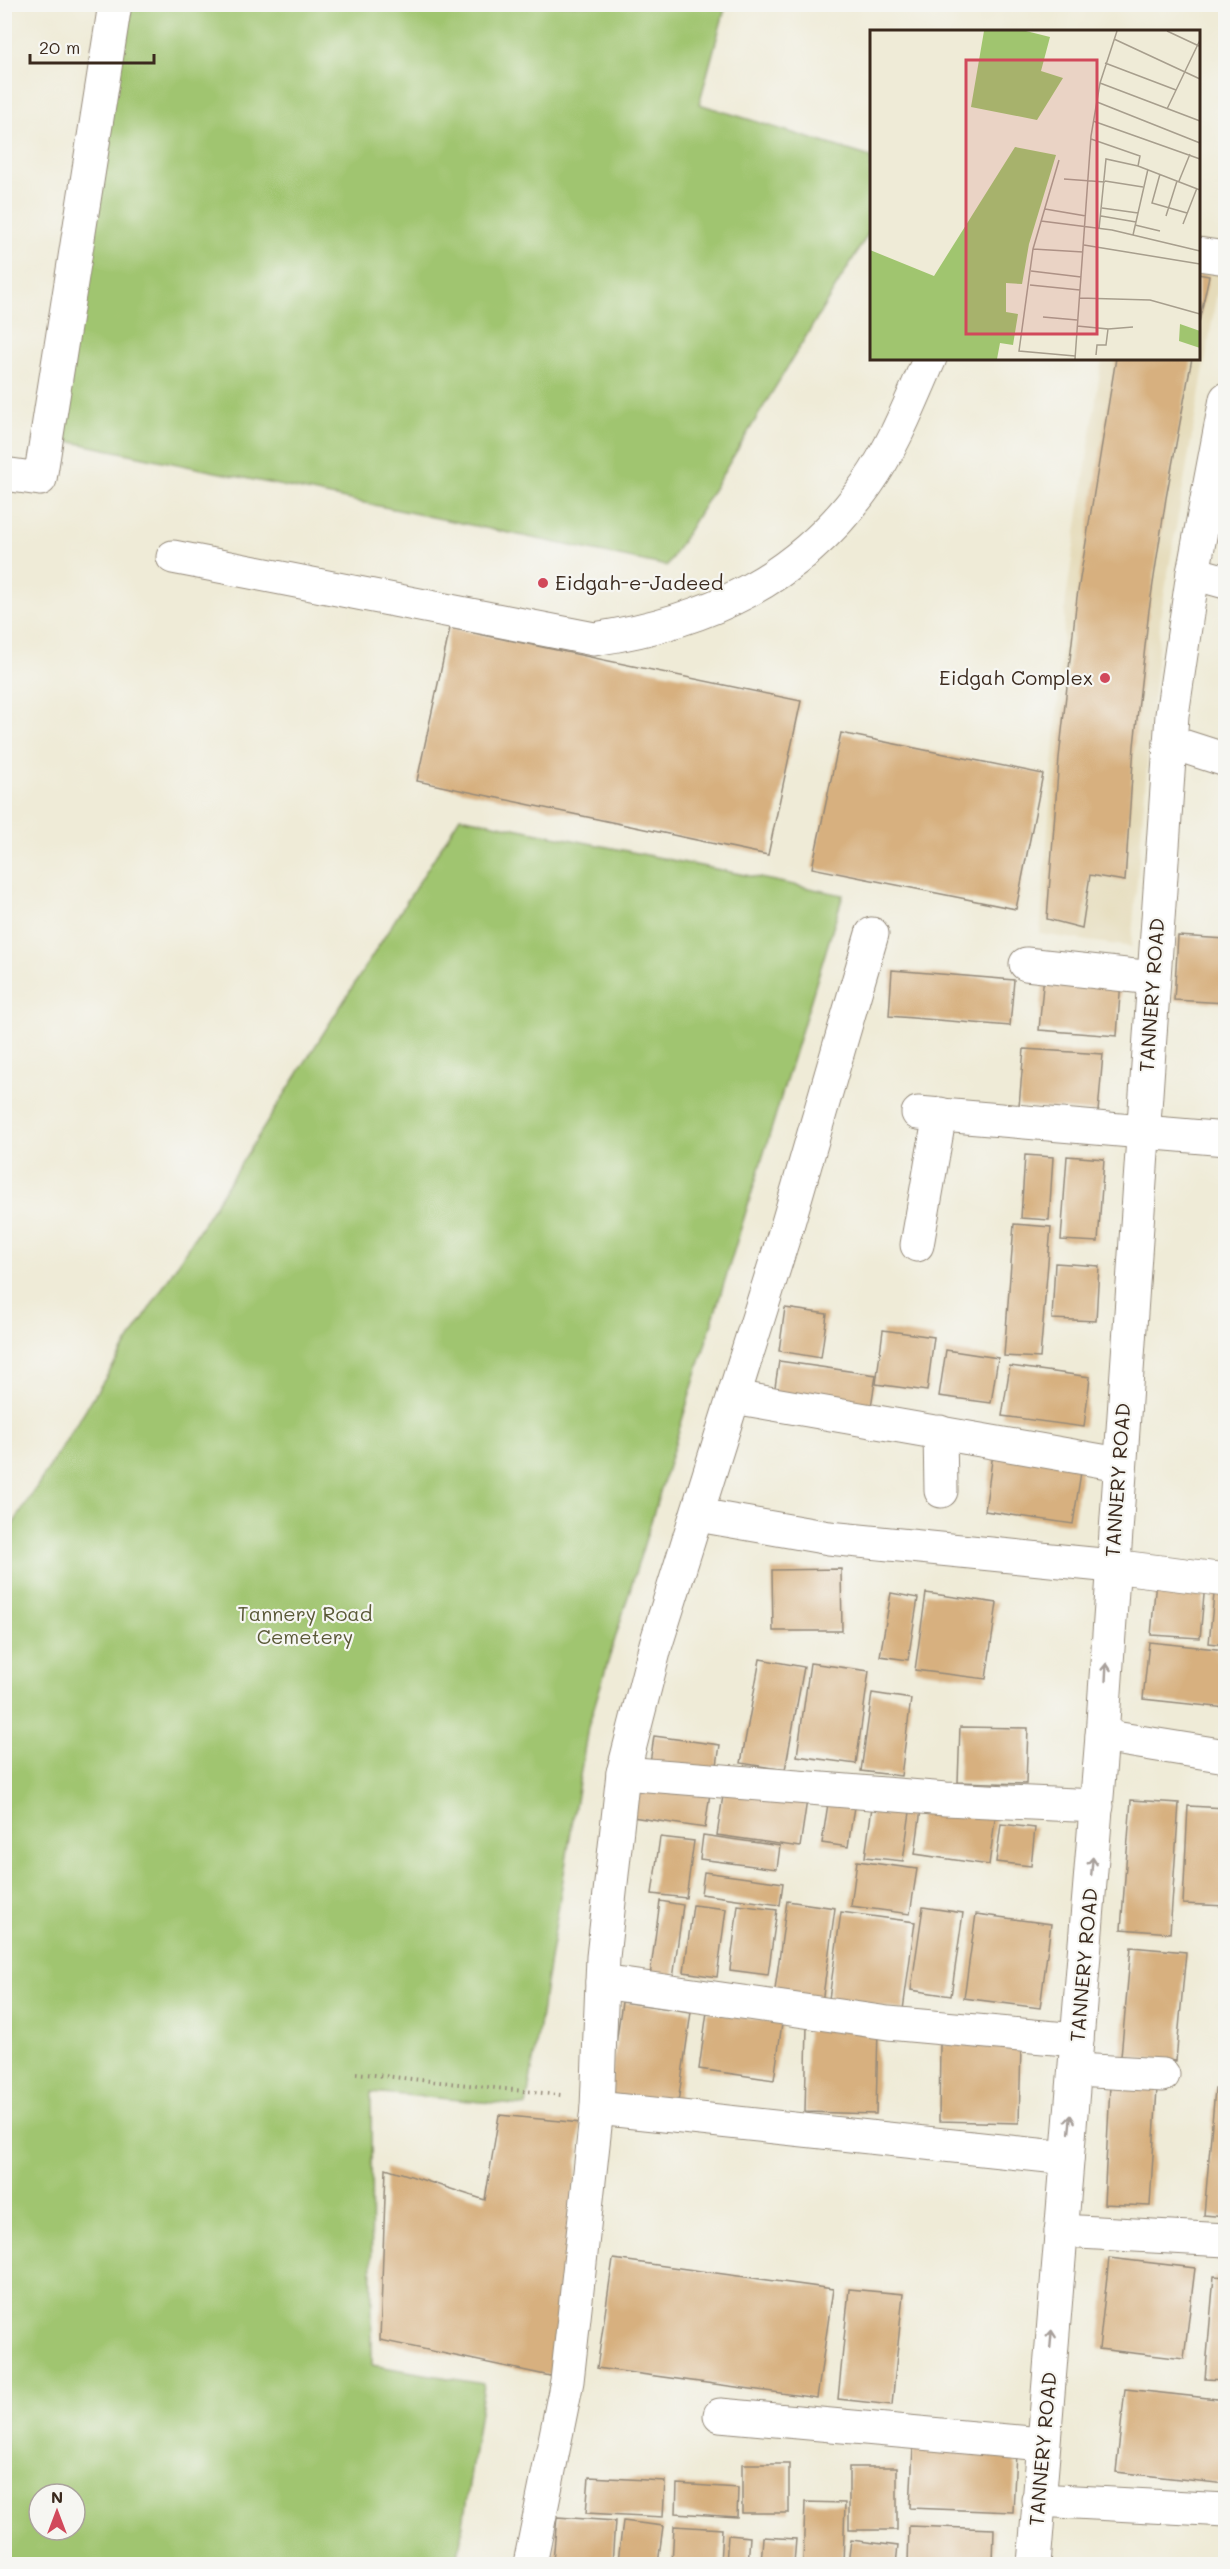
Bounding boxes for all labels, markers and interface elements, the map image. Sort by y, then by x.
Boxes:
scale bar [30,27,154,65]
inset map [870,30,1200,360]
text: 20 m [39,35,80,59]
place label: Eidgah-e-Jadeed [555,569,723,595]
marker: Eidgah-e-Jadeed [536,576,550,590]
place label: Eidgah Complex [939,664,1093,690]
marker: Eidgah Complex [1098,671,1112,685]
street label: TANNERY ROAD [1133,917,1169,1073]
street label: TANNERY ROAD [1099,1402,1135,1558]
park label: Tannery Road Cemetery [238,1600,372,1649]
one-way arrow [1101,1663,1112,1682]
one-way arrow [1087,1857,1098,1877]
street label: TANNERY ROAD [1063,1887,1103,2043]
one-way arrow [1065,2114,1076,2134]
one-way arrow [1046,2329,1057,2349]
street label: TANNERY ROAD [1022,2371,1062,2527]
north arrow [27,2482,87,2542]
text: N [51,2486,63,2507]

